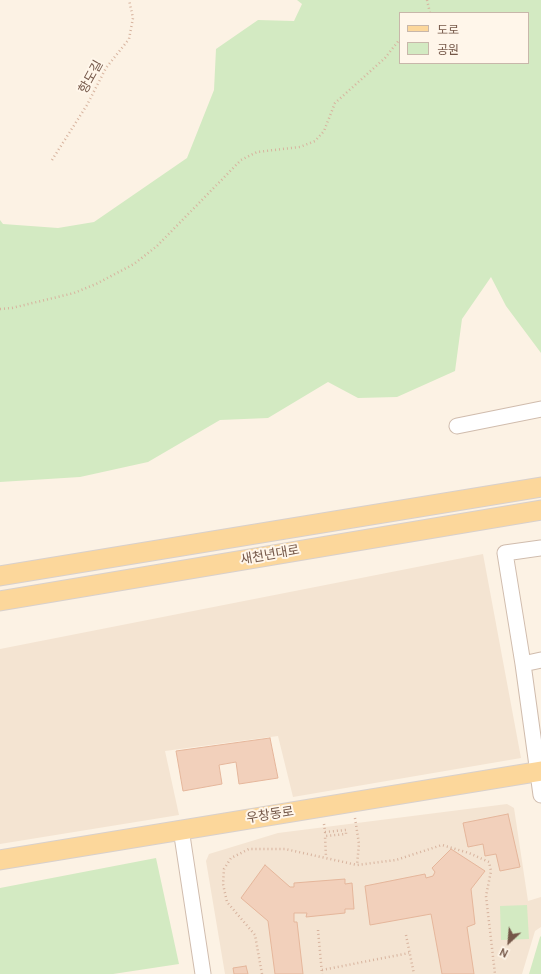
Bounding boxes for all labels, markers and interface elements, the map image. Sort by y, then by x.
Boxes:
legend [399,12,529,64]
text: 도로 [437,22,459,37]
text: 공원 [437,42,459,57]
street label: 항도길 [75,58,107,96]
street label: 새천년대로 [239,542,301,568]
street label: 우창동로 [245,804,295,826]
north arrow [489,922,529,962]
text: N [497,945,510,961]

